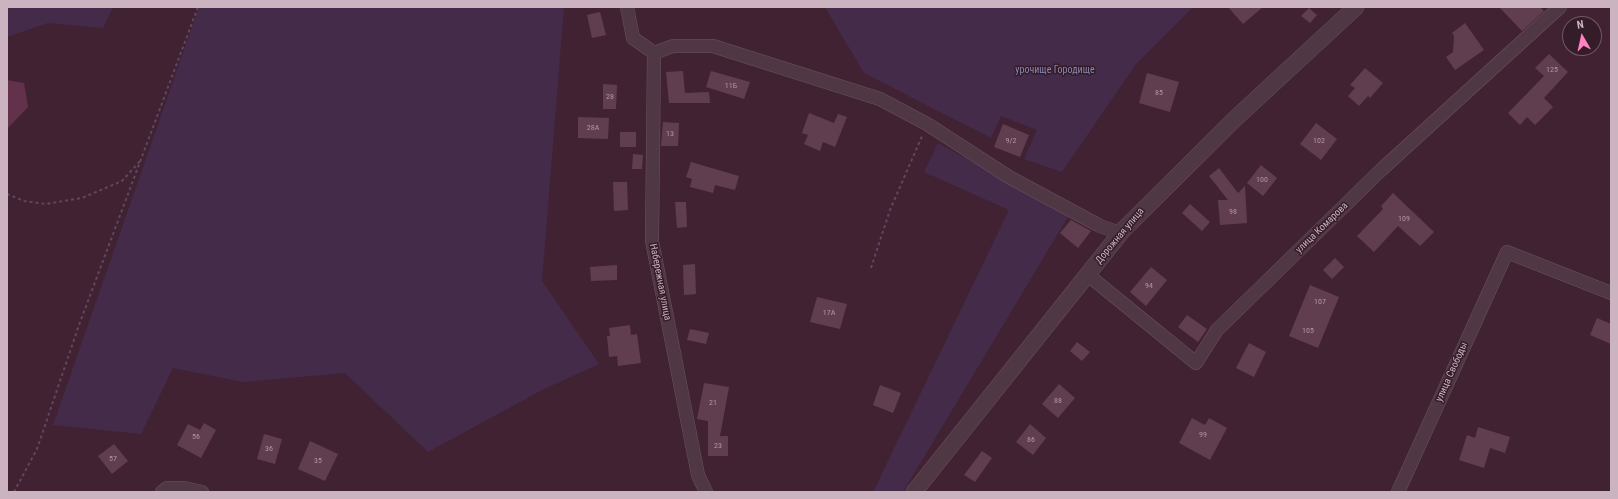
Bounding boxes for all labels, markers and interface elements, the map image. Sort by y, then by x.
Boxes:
north arrow [1562,16,1602,56]
text: N [1576,18,1585,32]
park label: урочище Городище [1015,64,1095,76]
house number: 125 [1546,65,1558,75]
house number: 11Б [725,81,737,91]
house number: 85 [1155,88,1163,98]
house number: 28 [606,92,614,102]
house number: 28А [587,123,599,133]
house number: 13 [666,129,674,139]
house number: 9/2 [1006,136,1016,146]
house number: 102 [1313,136,1325,146]
house number: 100 [1256,175,1268,185]
street label: улица Комарова [1293,200,1351,256]
street label: Дорожная улица [1093,206,1147,266]
house number: 98 [1229,207,1237,217]
house number: 109 [1398,214,1410,224]
street label: Набережная улица [647,243,673,321]
house number: 94 [1145,281,1153,291]
house number: 107 [1314,297,1326,307]
house number: 17А [823,308,835,318]
house number: 105 [1302,326,1314,336]
street label: улица Свободы [1434,340,1470,404]
house number: 88 [1054,396,1062,406]
house number: 21 [709,398,717,408]
house number: 99 [1199,430,1207,440]
house number: 56 [192,432,200,442]
house number: 86 [1027,435,1035,445]
house number: 23 [714,441,722,451]
house number: 36 [265,444,273,454]
house number: 57 [109,454,117,464]
house number: 35 [314,456,322,466]

